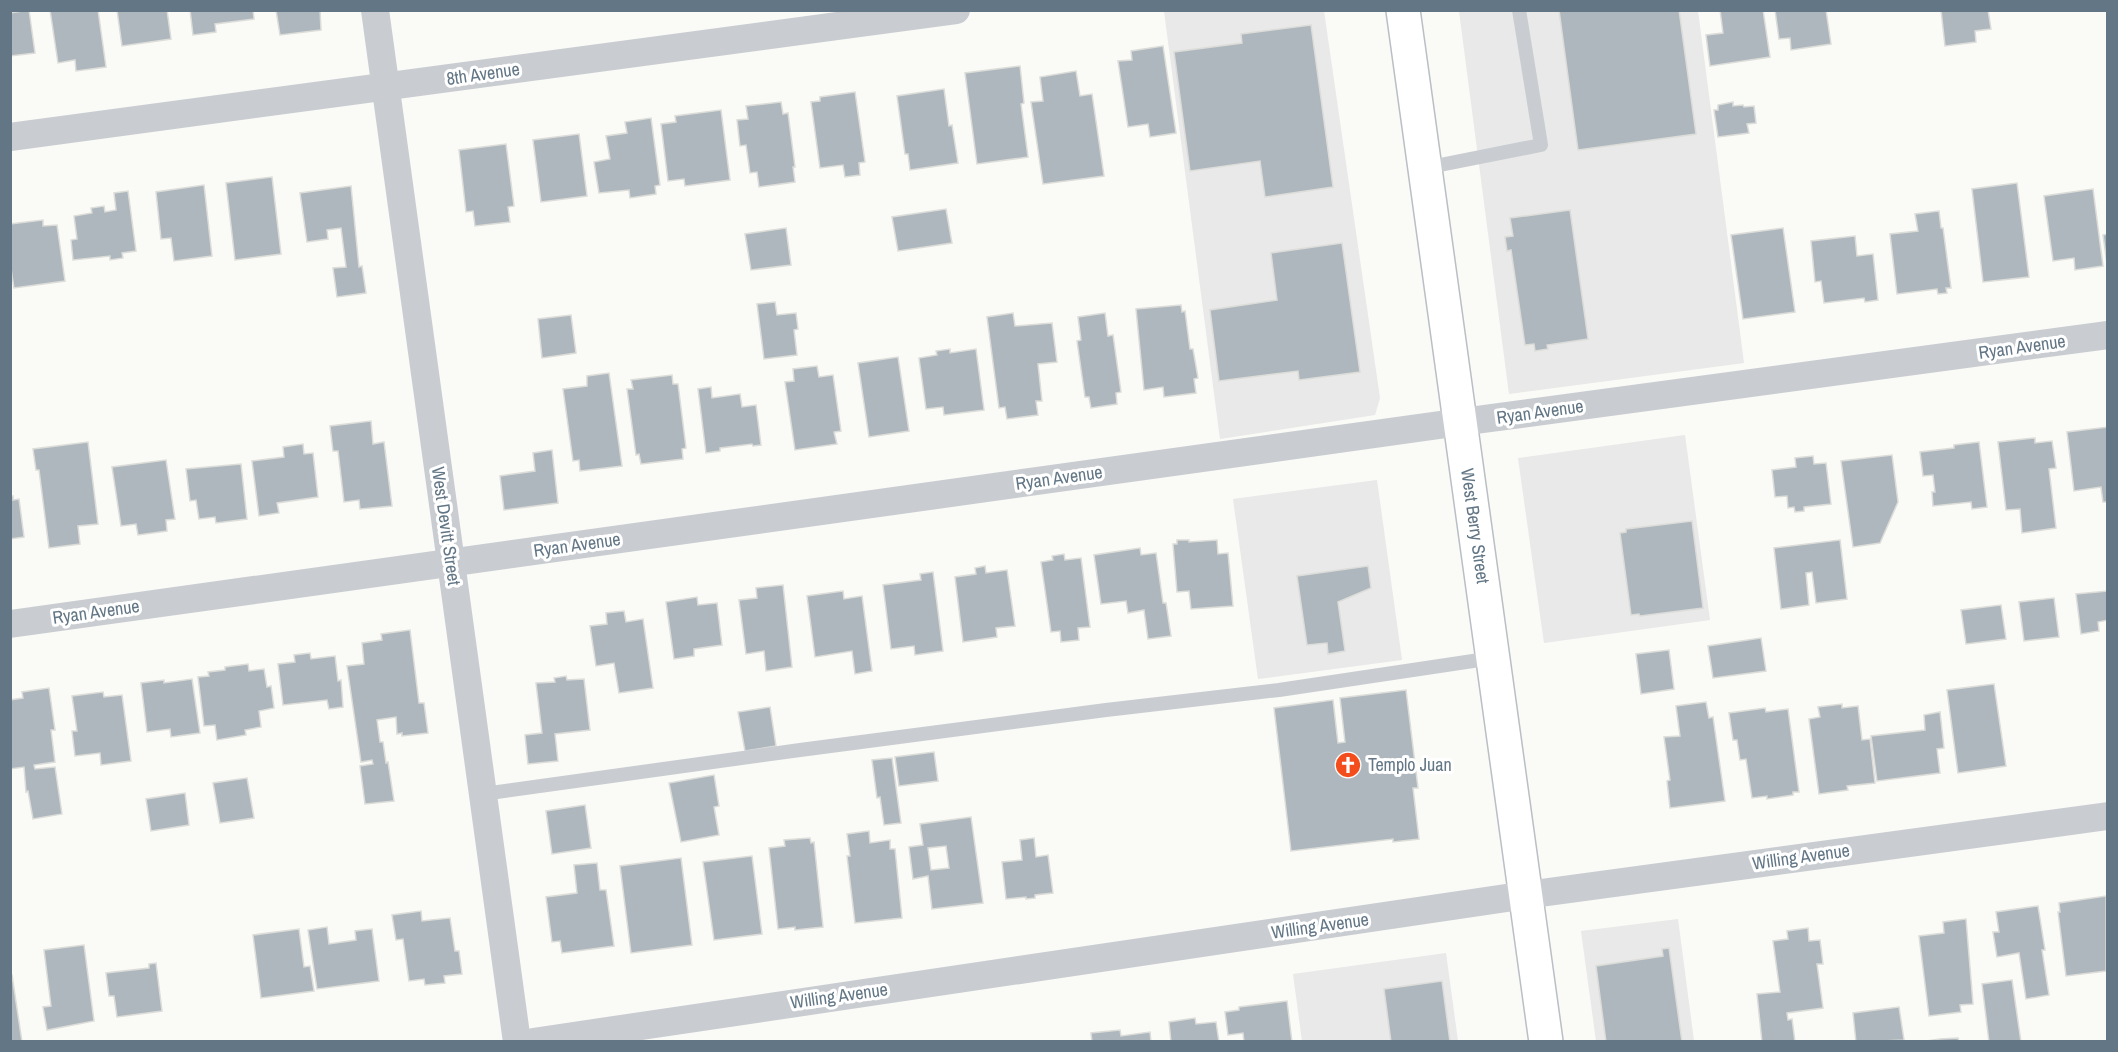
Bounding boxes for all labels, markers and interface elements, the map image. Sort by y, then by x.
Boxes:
street label: 8th Avenue [445,56,521,91]
street label: Ryan Avenue [1977,328,2067,365]
street label: Ryan Avenue [1495,393,1585,430]
street label: Ryan Avenue [1014,459,1104,496]
street label: West Devitt Street [426,465,467,587]
street label: West Berry Street [1455,467,1496,585]
street label: Ryan Avenue [532,526,622,563]
street label: Ryan Avenue [51,593,141,630]
church icon: Templo Juan [1333,750,1363,780]
place label: Templo Juan [1368,752,1452,777]
street label: Willing Avenue [1751,837,1851,876]
street label: Willing Avenue [1270,906,1370,945]
street label: Willing Avenue [789,976,889,1015]

